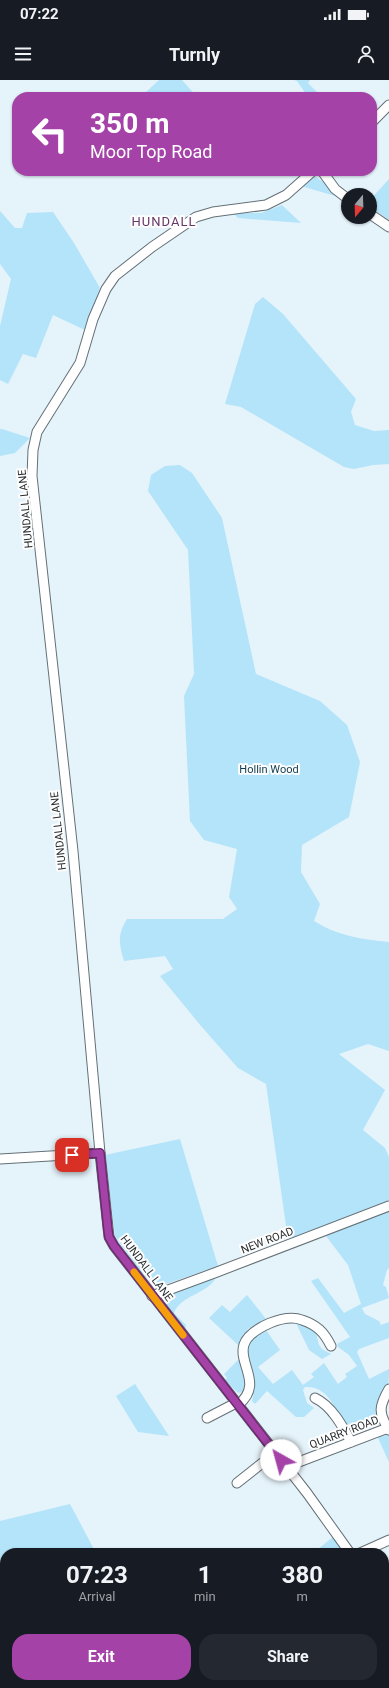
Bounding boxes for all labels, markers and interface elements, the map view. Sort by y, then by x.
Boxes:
text: 07:22 [20,5,59,23]
icon: menu [12,43,34,65]
icon: person [355,43,377,65]
text: Turnly [169,44,220,65]
text: 350 m [90,107,169,140]
icon: left [24,108,76,160]
text: Moor Top Road [90,141,212,162]
north arrow [341,188,377,224]
map controls [341,188,377,224]
district label: HUNDALL [132,214,196,229]
street label: HUNDALL LANE [16,469,35,549]
park label: Hollin Wood [239,763,299,776]
street label: HUNDALL LANE [48,791,69,871]
pin [55,1138,89,1172]
icon: arrive [61,1144,83,1166]
street label: NEW ROAD [239,1225,295,1256]
street label: HUNDALL LANE [118,1233,176,1304]
street label: QUARRY ROAD [308,1413,381,1452]
position arrow [260,1439,302,1481]
text: 07:23 [66,1561,128,1589]
text: 1 [198,1561,212,1589]
text: 380 [282,1561,323,1589]
text: Arrival [78,1589,115,1604]
text: min [194,1589,216,1604]
text: m [297,1589,308,1604]
button: Exit [12,1634,191,1680]
button: Share [199,1634,377,1680]

